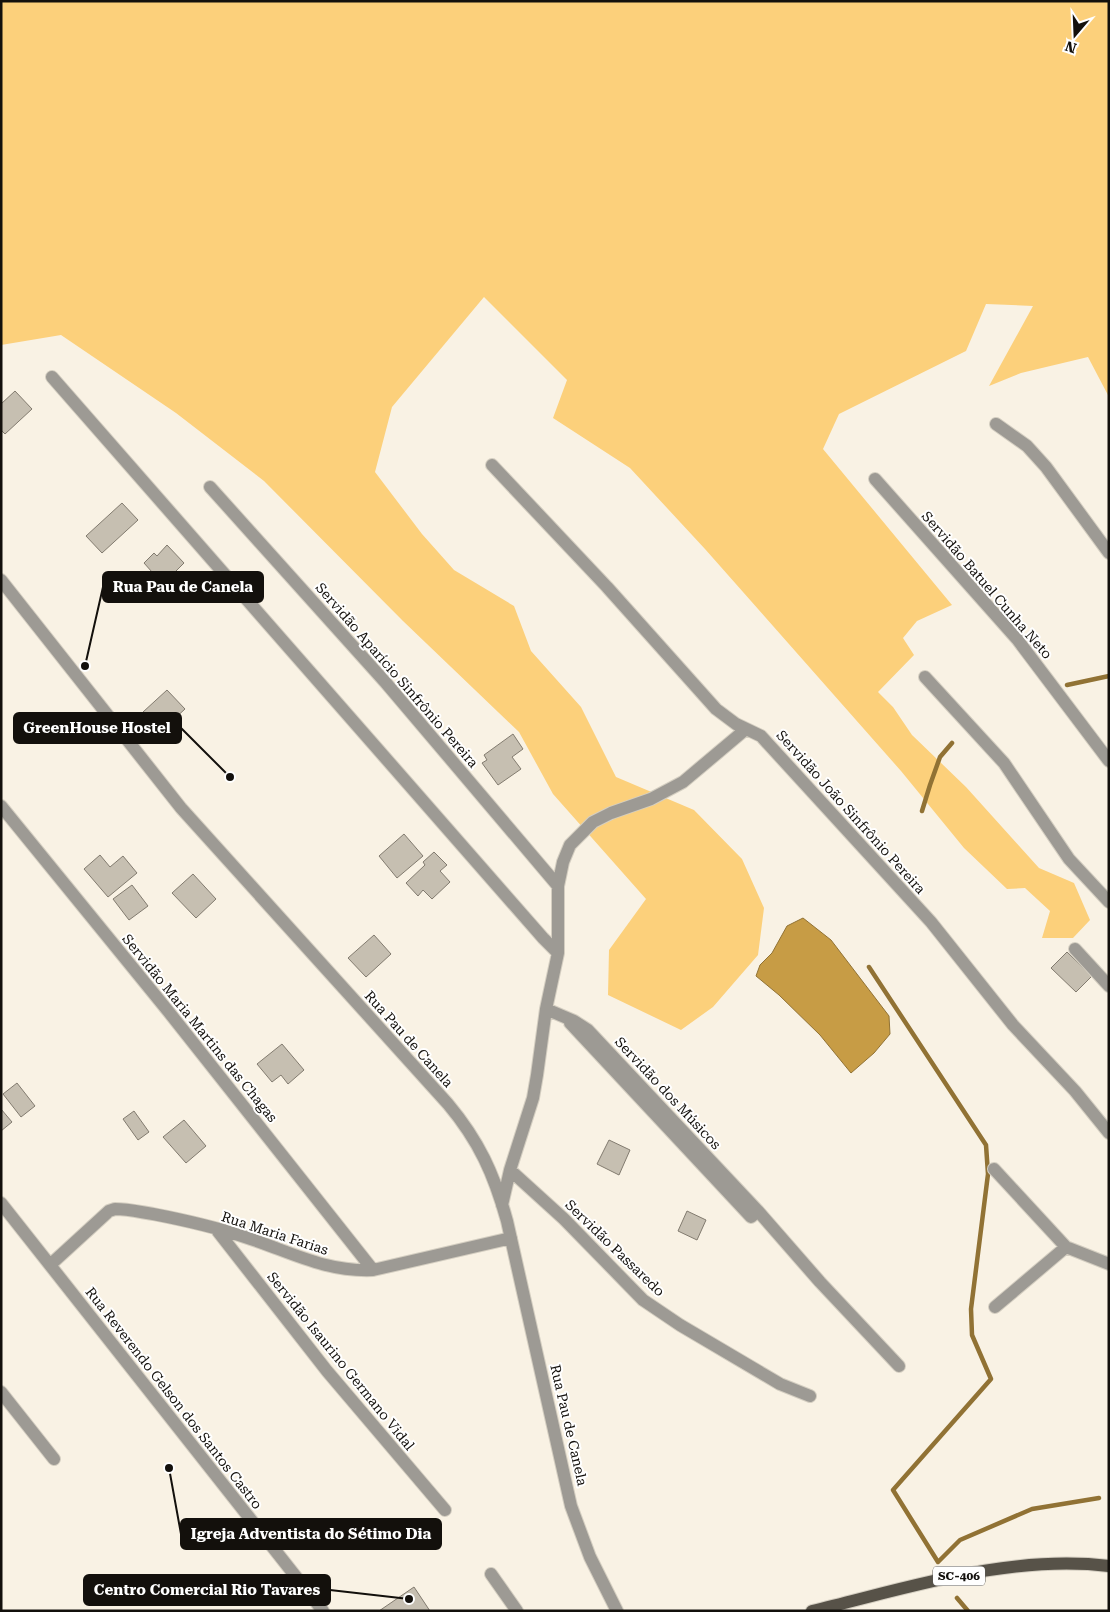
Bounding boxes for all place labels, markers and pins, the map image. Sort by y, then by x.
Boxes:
callout: Rua Pau de Canela [103,572,263,602]
callout: GreenHouse Hostel [14,713,181,743]
callout: Igreja Adventista do Sétimo Dia [181,1519,441,1549]
callout: Centro Comercial Rio Tavares [84,1575,330,1605]

